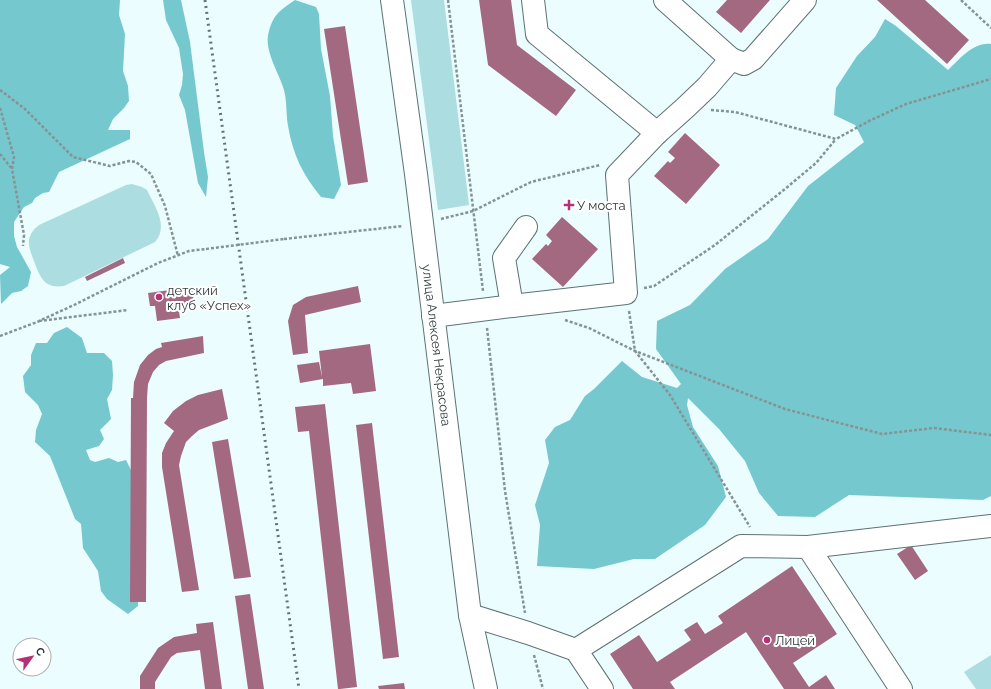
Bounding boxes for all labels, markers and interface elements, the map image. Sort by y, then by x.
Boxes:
place label: У моста [577,198,626,213]
marker: У моста [564,200,574,210]
street label: улица Алексея Некрасова [420,263,454,427]
place label: детский клуб «Успех» [167,283,251,313]
marker: детский клуб «Успех» [154,292,164,302]
place label: Лицей [775,633,815,648]
marker: Лицей [762,635,772,645]
north arrow [12,637,52,677]
text: С [32,645,48,659]

